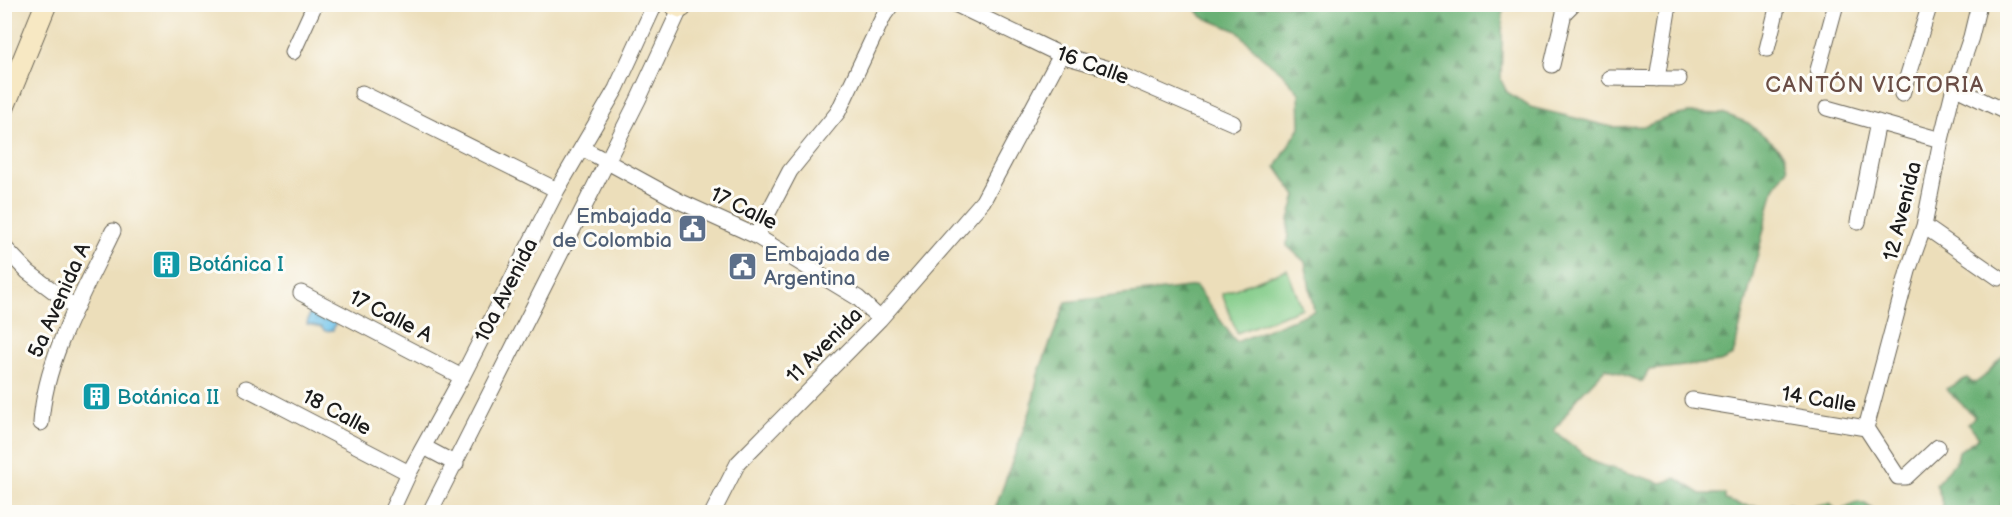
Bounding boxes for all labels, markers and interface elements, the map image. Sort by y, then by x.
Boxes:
street label: 16 Calle [1053,41,1132,90]
district label: CANTÓN VICTORIA [1765,71,1985,99]
street label: 12 Avenida [1878,159,1927,263]
street label: 17 Calle [706,182,781,235]
place label: Embajada de Colombia [552,204,672,253]
public building icon: Embajada de Colombia [677,212,709,244]
street label: 10a Avenida [470,234,543,346]
street label: 5a Avenida A [23,239,96,362]
place label: Embajada de Argentina [764,242,890,291]
building icon: Botánica I [151,248,183,280]
public building icon: Embajada de Argentina [727,250,759,282]
place label: Botánica I [188,252,284,277]
street label: 17 Calle A [345,285,437,348]
street label: 11 Avenida [781,302,868,389]
building icon: Botánica II [80,381,112,413]
street label: 14 Calle [1780,381,1858,418]
street label: 18 Calle [298,384,376,441]
place label: Botánica II [117,385,219,410]

